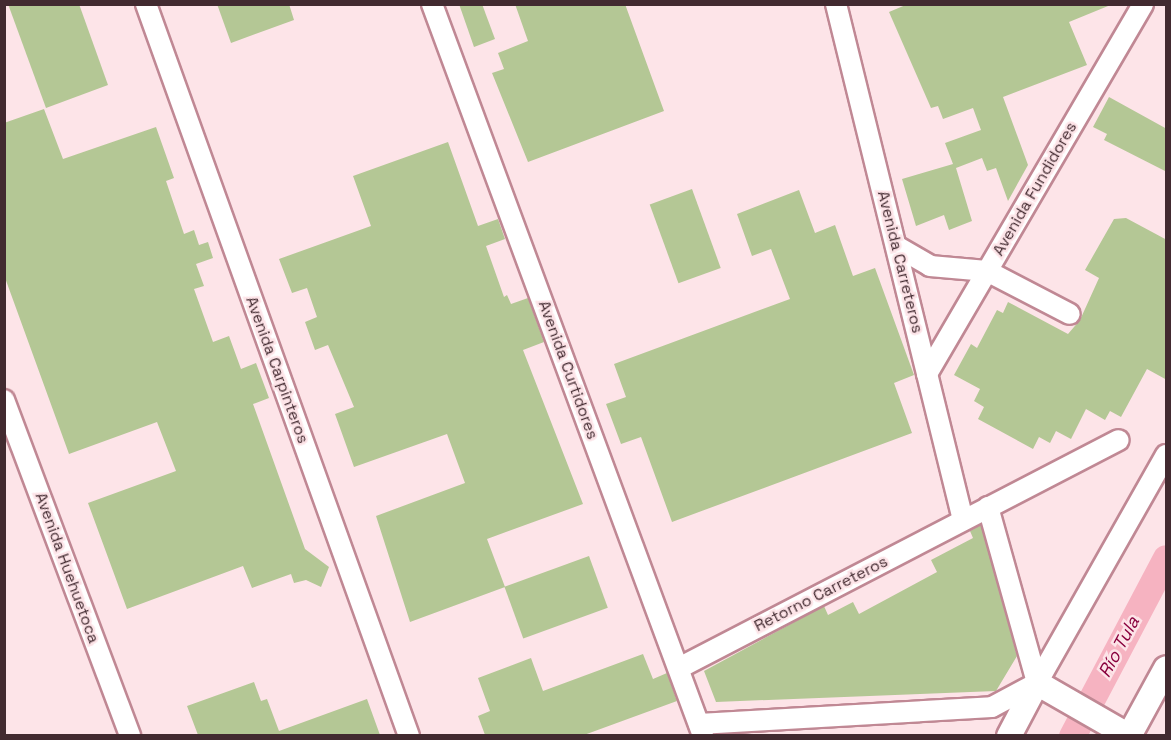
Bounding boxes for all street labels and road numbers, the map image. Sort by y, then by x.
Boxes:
street label: Avenida Fundidores [989,119,1081,259]
street label: Avenida Carreteros [873,189,927,335]
street label: Avenida Carpinteros [242,294,312,446]
street label: Avenida Curtidores [534,298,602,442]
street label: Avenida Huehuetoca [31,490,103,646]
street label: Retorno Carreteros [751,552,891,636]

